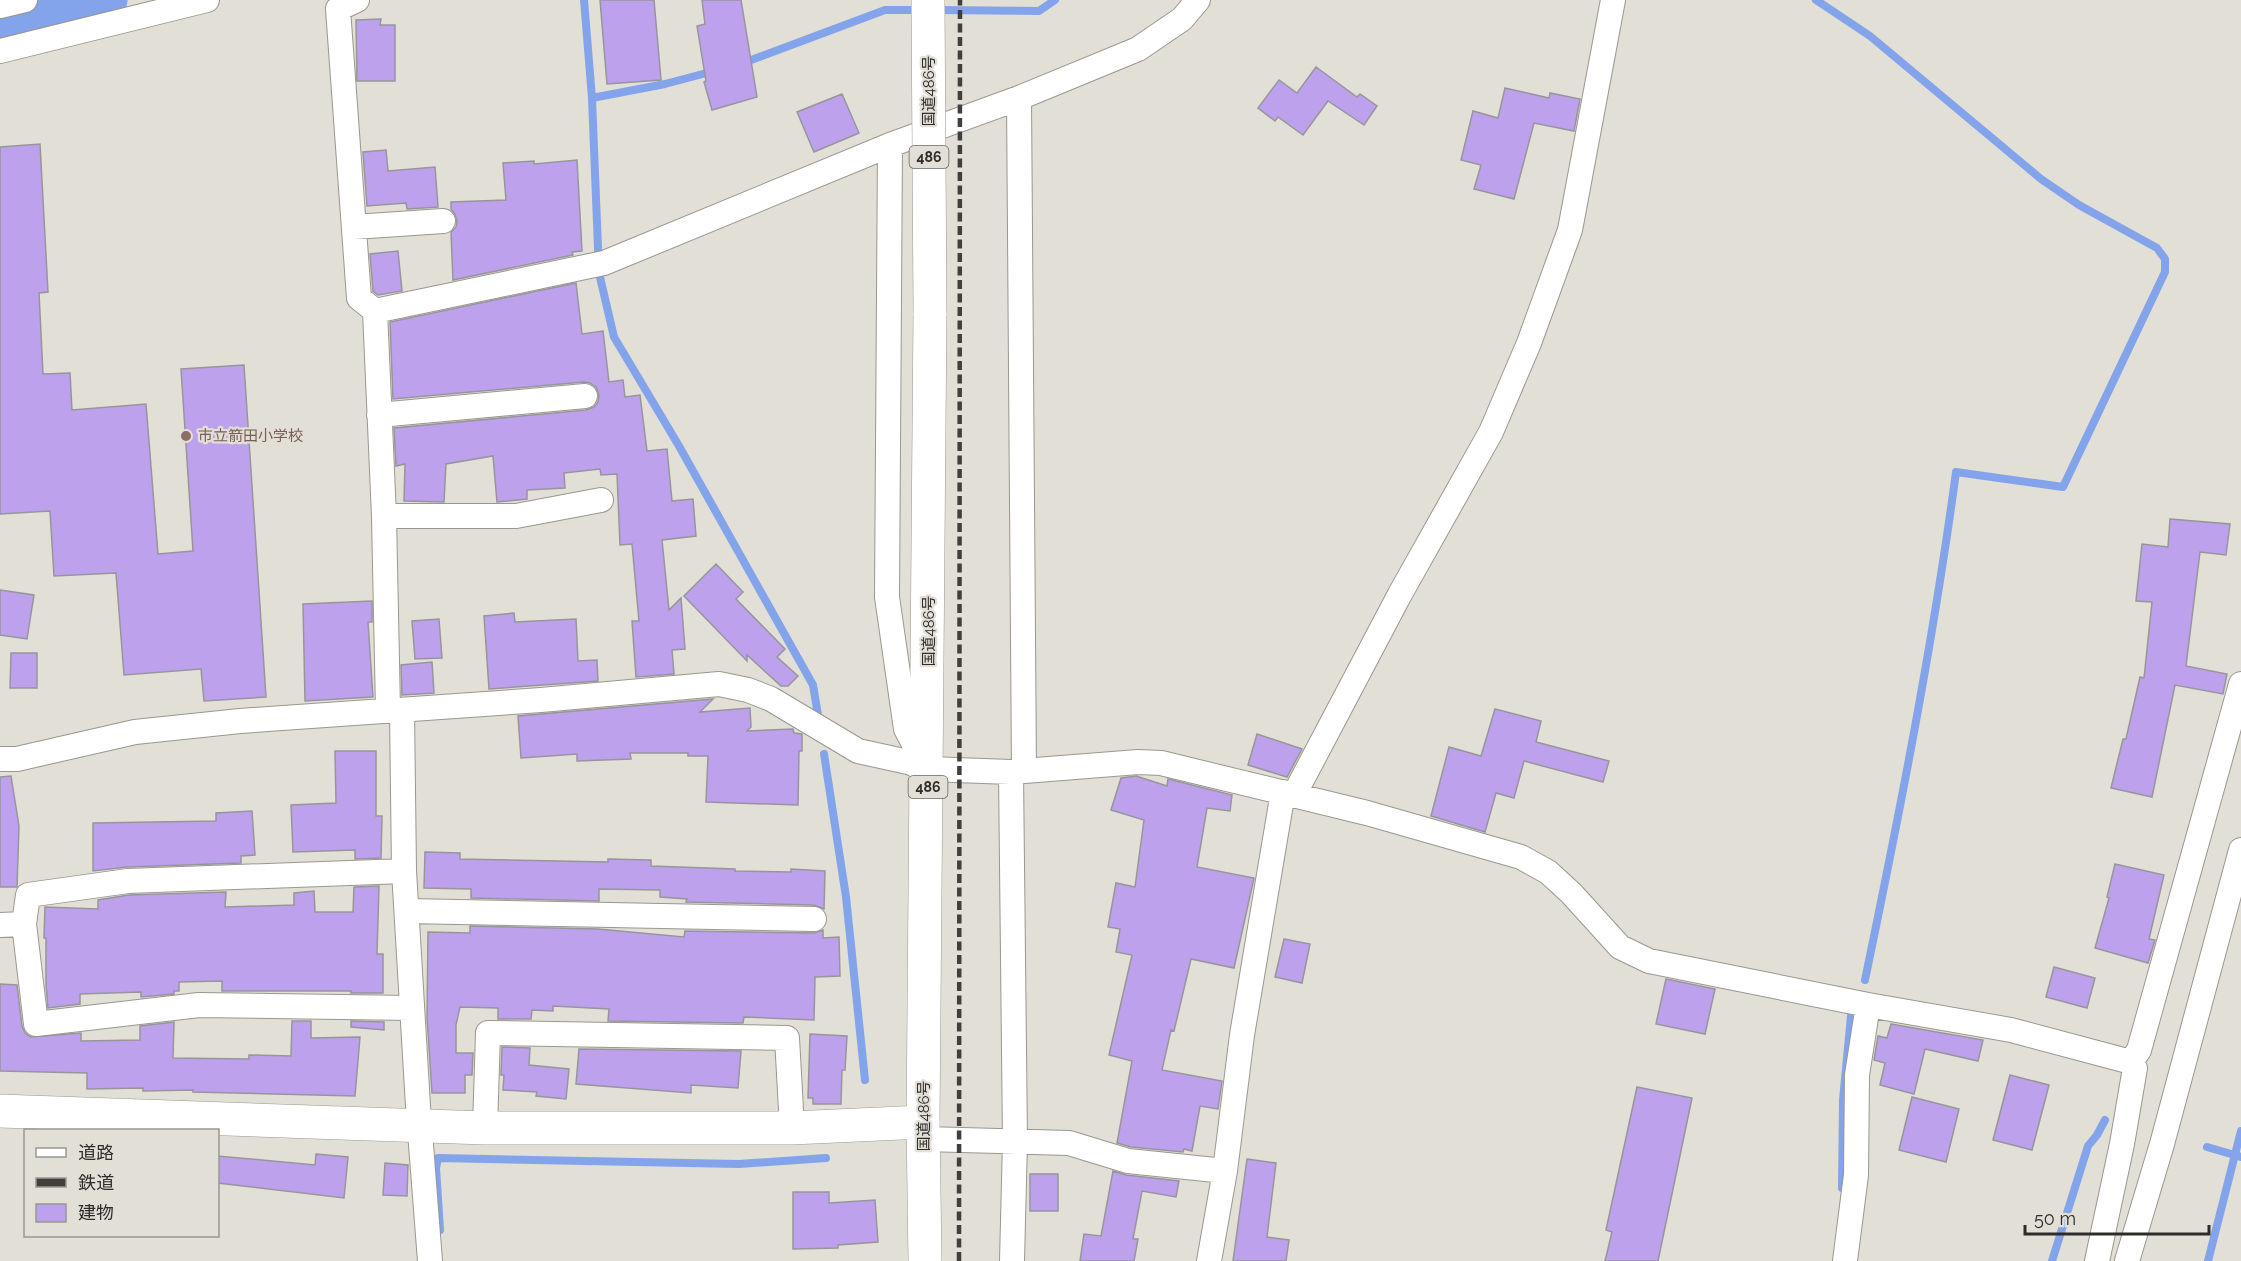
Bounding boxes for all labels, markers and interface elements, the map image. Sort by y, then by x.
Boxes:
street label: 国道486号 [920,55,938,127]
road number: 486 [910,146,948,168]
place label: 市立箭田小学校 [198,427,303,445]
marker: 市立箭田小学校 [179,429,193,443]
street label: 国道486号 [920,595,938,667]
road number: 486 [908,776,948,798]
street label: 国道486号 [915,1080,933,1152]
legend [24,1129,219,1237]
text: 道路 [78,1142,114,1163]
text: 鉄道 [78,1172,114,1193]
scale bar [2025,1198,2210,1236]
text: 建物 [78,1202,114,1223]
text: 50 m [2034,1208,2076,1229]

